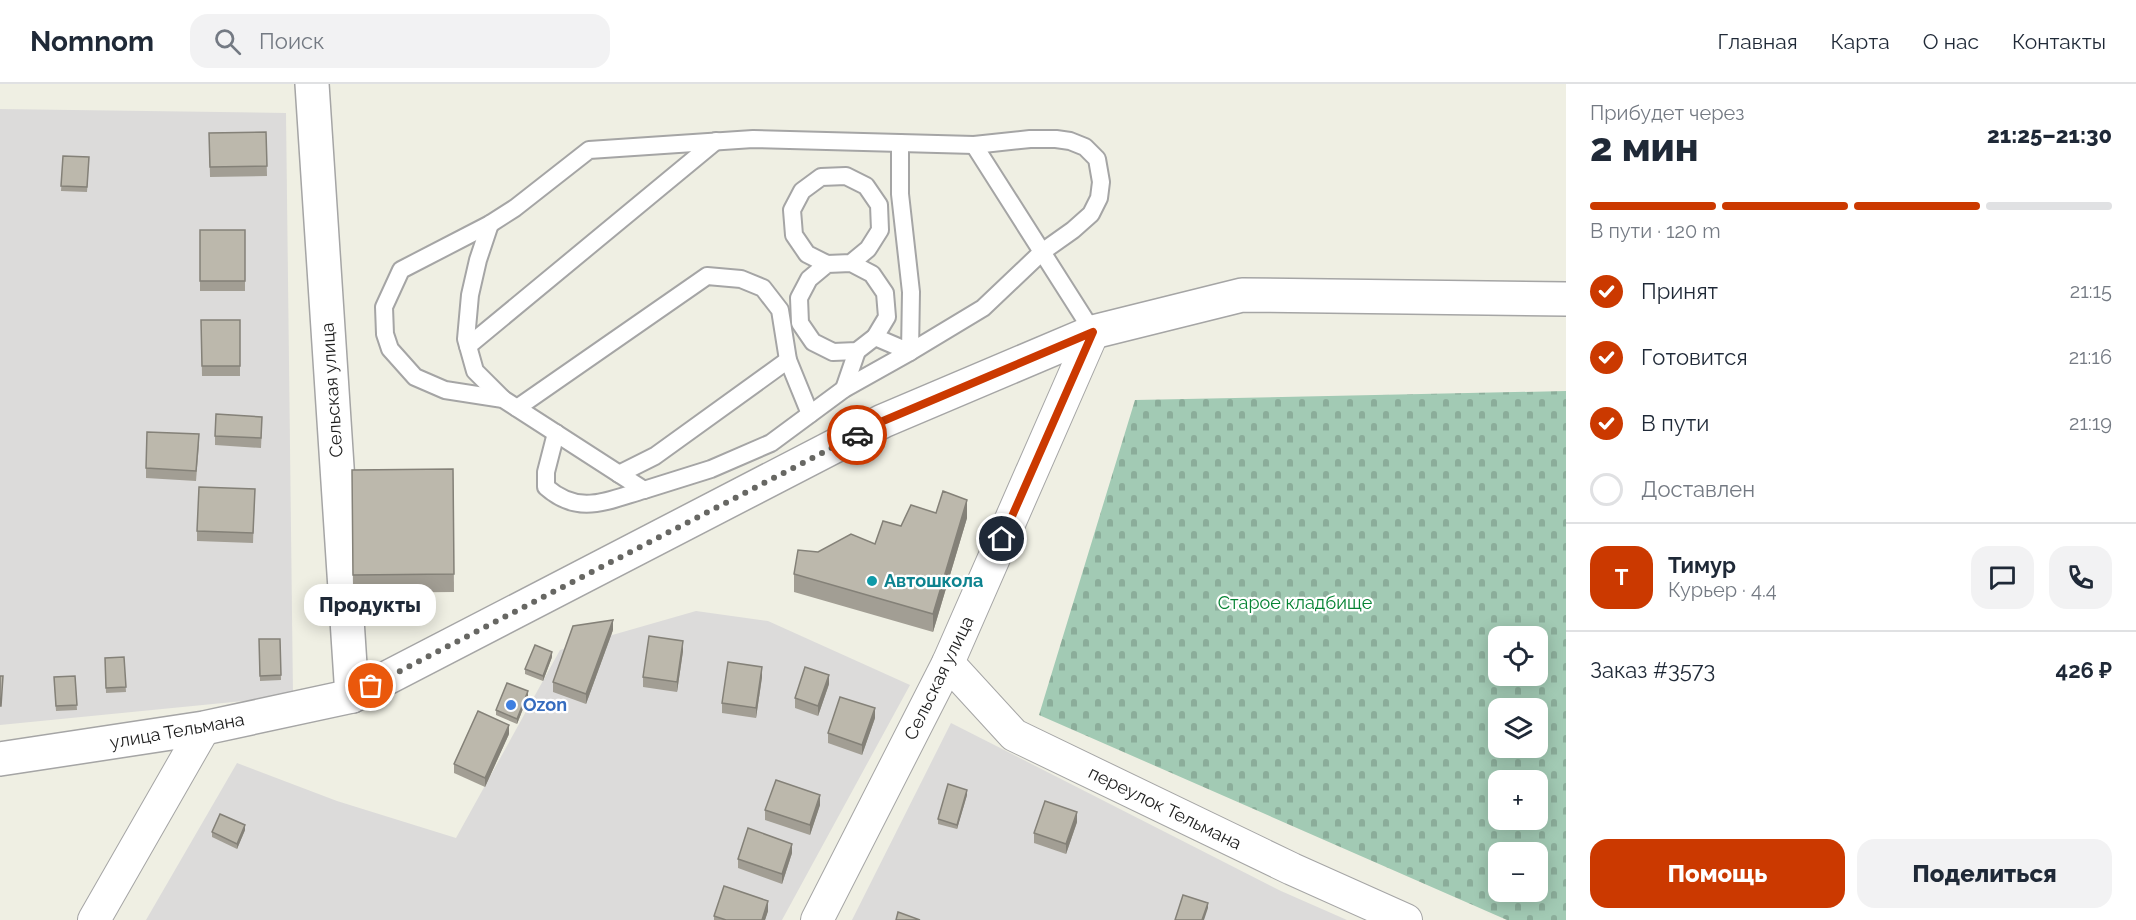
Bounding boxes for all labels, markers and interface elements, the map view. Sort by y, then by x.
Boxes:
search box [190,14,610,68]
text: Nomnom [30,25,154,58]
icon: search [211,25,244,58]
text: Поиск [259,28,325,54]
text: Главная [1718,29,1798,54]
text: Карта [1831,29,1890,54]
text: О нас [1923,29,1979,54]
text: Контакты [2012,29,2106,54]
text: Прибудет через [1590,101,1744,125]
text: 21:25–21:30 [1987,122,2112,148]
text: 2 мин [1590,124,1699,170]
text: В пути · 120 m [1590,219,1721,243]
icon: check [1590,275,1623,308]
text: Принят [1641,278,1718,304]
text: 21:15 [2070,279,2112,303]
street label: Сельская улица [316,322,347,458]
icon: check [1590,341,1623,374]
text: Готовится [1641,344,1748,370]
text: 21:16 [2069,345,2112,369]
courier [827,405,887,465]
icon: check [1590,407,1623,440]
text: В пути [1641,410,1709,436]
text: 21:19 [2069,411,2112,435]
icon: car [841,419,874,452]
text: Доставлен [1641,476,1755,502]
pin [976,513,1027,564]
icon: home [985,522,1018,555]
button: chat [1971,546,2034,609]
button: phone [2049,546,2112,609]
text: Тимур [1668,552,1736,578]
text: Т [1615,564,1628,590]
place label: Автошкола [884,570,983,591]
marker: Автошкола [865,574,879,588]
text: Курьер · 4.4 [1668,578,1777,602]
callout: Продукты [305,584,437,626]
park label: Старое кладбище [1218,592,1373,613]
text: Продукты [319,593,421,617]
street label: Сельская улица [899,612,978,743]
map controls [1488,626,1548,902]
button: locate [1488,626,1548,686]
text: Заказ #3573 [1590,657,1715,683]
text: 426 ₽ [2056,657,2112,683]
pin [345,660,396,711]
icon: bag [354,669,387,702]
place label: Ozon [523,694,567,715]
marker: Ozon [504,698,518,712]
button: layers [1488,698,1548,758]
street label: улица Тельмана [108,708,246,753]
street label: переулок Тельмана [1085,761,1245,854]
button: + [1488,770,1548,830]
button: Помощь [1590,839,1845,908]
button: Поделиться [1857,839,2112,908]
button: − [1488,842,1548,902]

